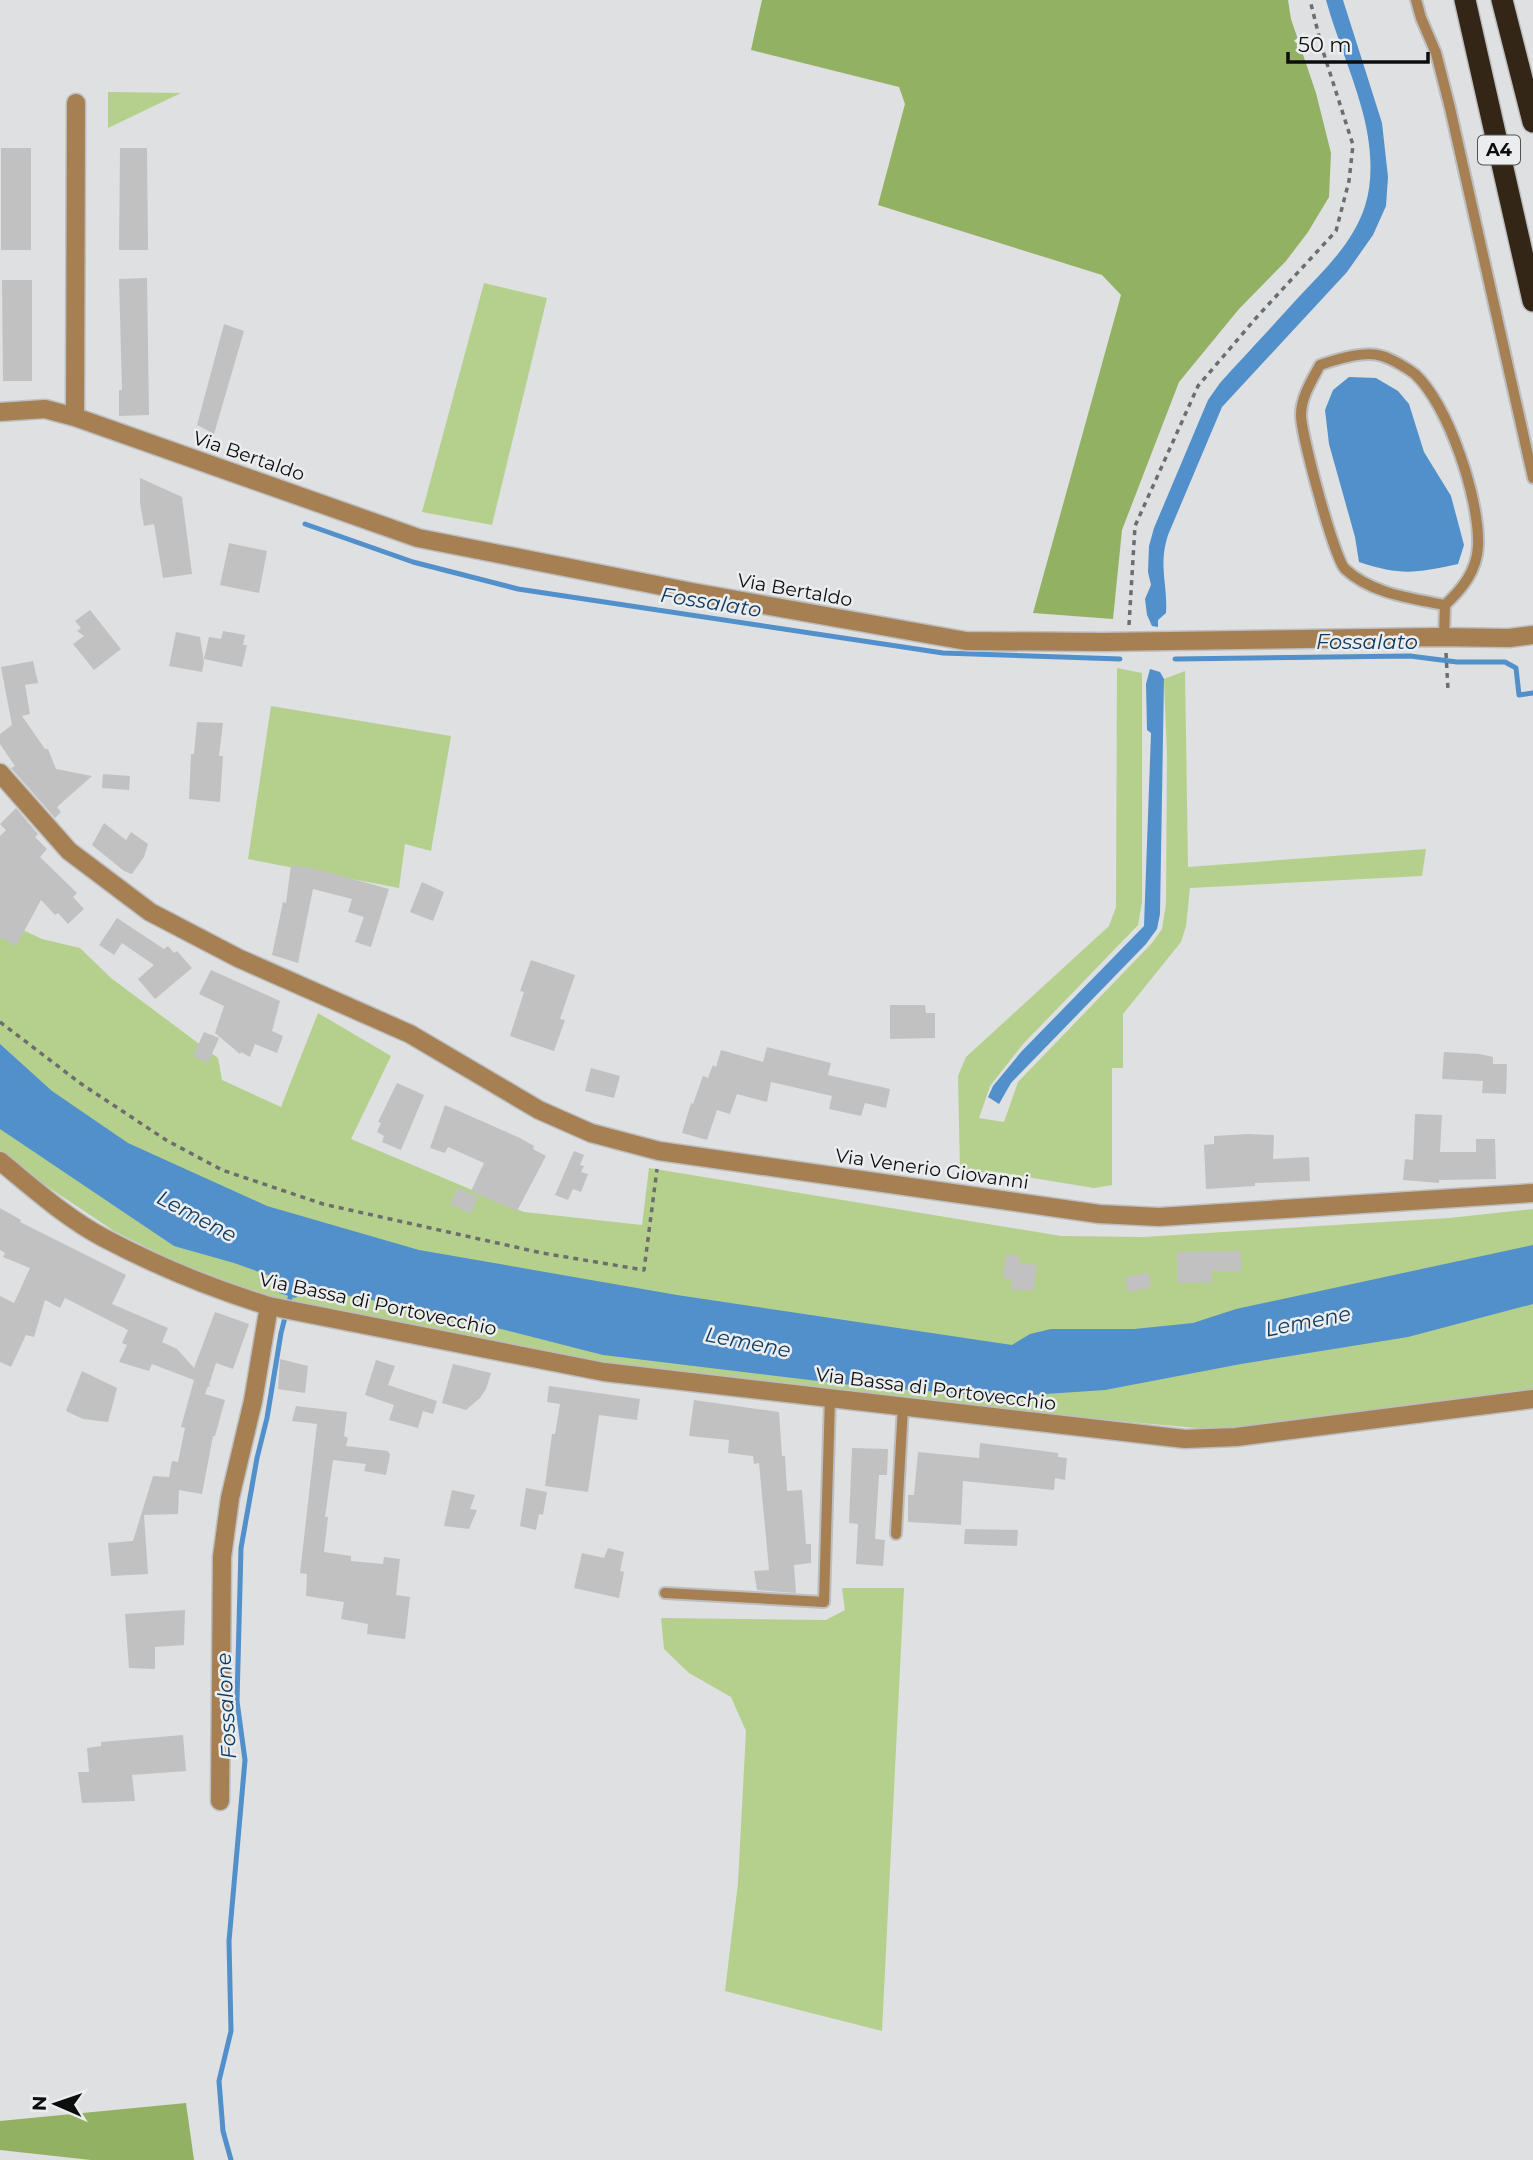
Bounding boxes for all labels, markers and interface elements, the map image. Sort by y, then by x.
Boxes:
scale bar [1288,21,1428,65]
text: 50 m [1298,32,1352,57]
road number: A4 [1478,135,1520,164]
street label: Via Bertaldo [190,426,308,486]
street label: Via Bertaldo [736,569,854,611]
water label: Fossalato [659,582,763,622]
water label: Fossalato [1316,629,1418,654]
street label: Via Venerio Giovanni [834,1144,1030,1194]
water label: Lemene [153,1185,241,1247]
street label: Via Bassa di Portovecchio [257,1268,499,1340]
water label: Lemene [1263,1300,1353,1342]
water label: Lemene [703,1321,793,1363]
street label: Via Bassa di Portovecchio [814,1363,1058,1415]
water label: Fossalone [211,1652,241,1760]
north arrow [21,2069,91,2139]
text: N [28,2095,51,2112]

